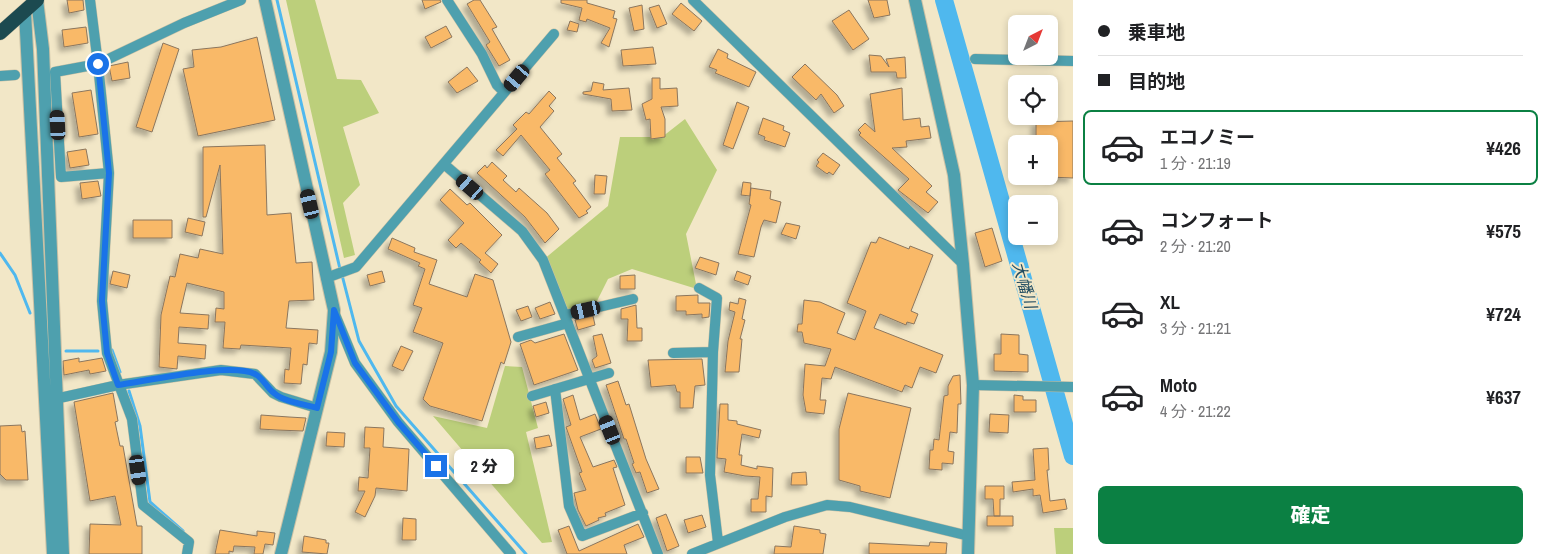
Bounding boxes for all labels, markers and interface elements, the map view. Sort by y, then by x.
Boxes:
north arrow [1008,15,1058,65]
map controls [1008,15,1058,245]
text: 乗車地 [1128,19,1185,45]
route start [87,53,109,75]
car [501,62,532,94]
text: 目的地 [1128,68,1185,94]
button: locate [1008,75,1058,125]
car [49,110,66,140]
text: エコノミー [1160,124,1255,150]
icon: car [1100,125,1145,170]
button: + [1008,135,1058,185]
text: ¥426 [1486,135,1521,161]
text: 1 分 · 21:19 [1160,152,1231,174]
car [453,171,486,203]
car [299,188,320,220]
button: − [1008,195,1058,245]
text: コンフォート [1160,207,1273,233]
icon: car [1100,208,1145,253]
text: ¥575 [1486,218,1521,244]
text: 2 分 · 21:20 [1160,235,1231,257]
water label: 大幡川 [1008,259,1043,313]
text: XL [1160,289,1180,315]
icon: car [1100,291,1145,336]
car [569,299,602,321]
text: ¥724 [1486,301,1521,327]
text: 3 分 · 21:21 [1160,317,1231,339]
text: Moto [1160,372,1197,398]
icon: car [1100,374,1145,419]
text: ¥637 [1486,384,1521,410]
text: 4 分 · 21:22 [1160,400,1231,422]
car [597,413,622,447]
callout: 2 分 [454,448,514,484]
car [128,454,147,486]
route end [425,455,447,477]
text: 2 分 [471,455,497,477]
button: 確定 [1098,486,1523,544]

